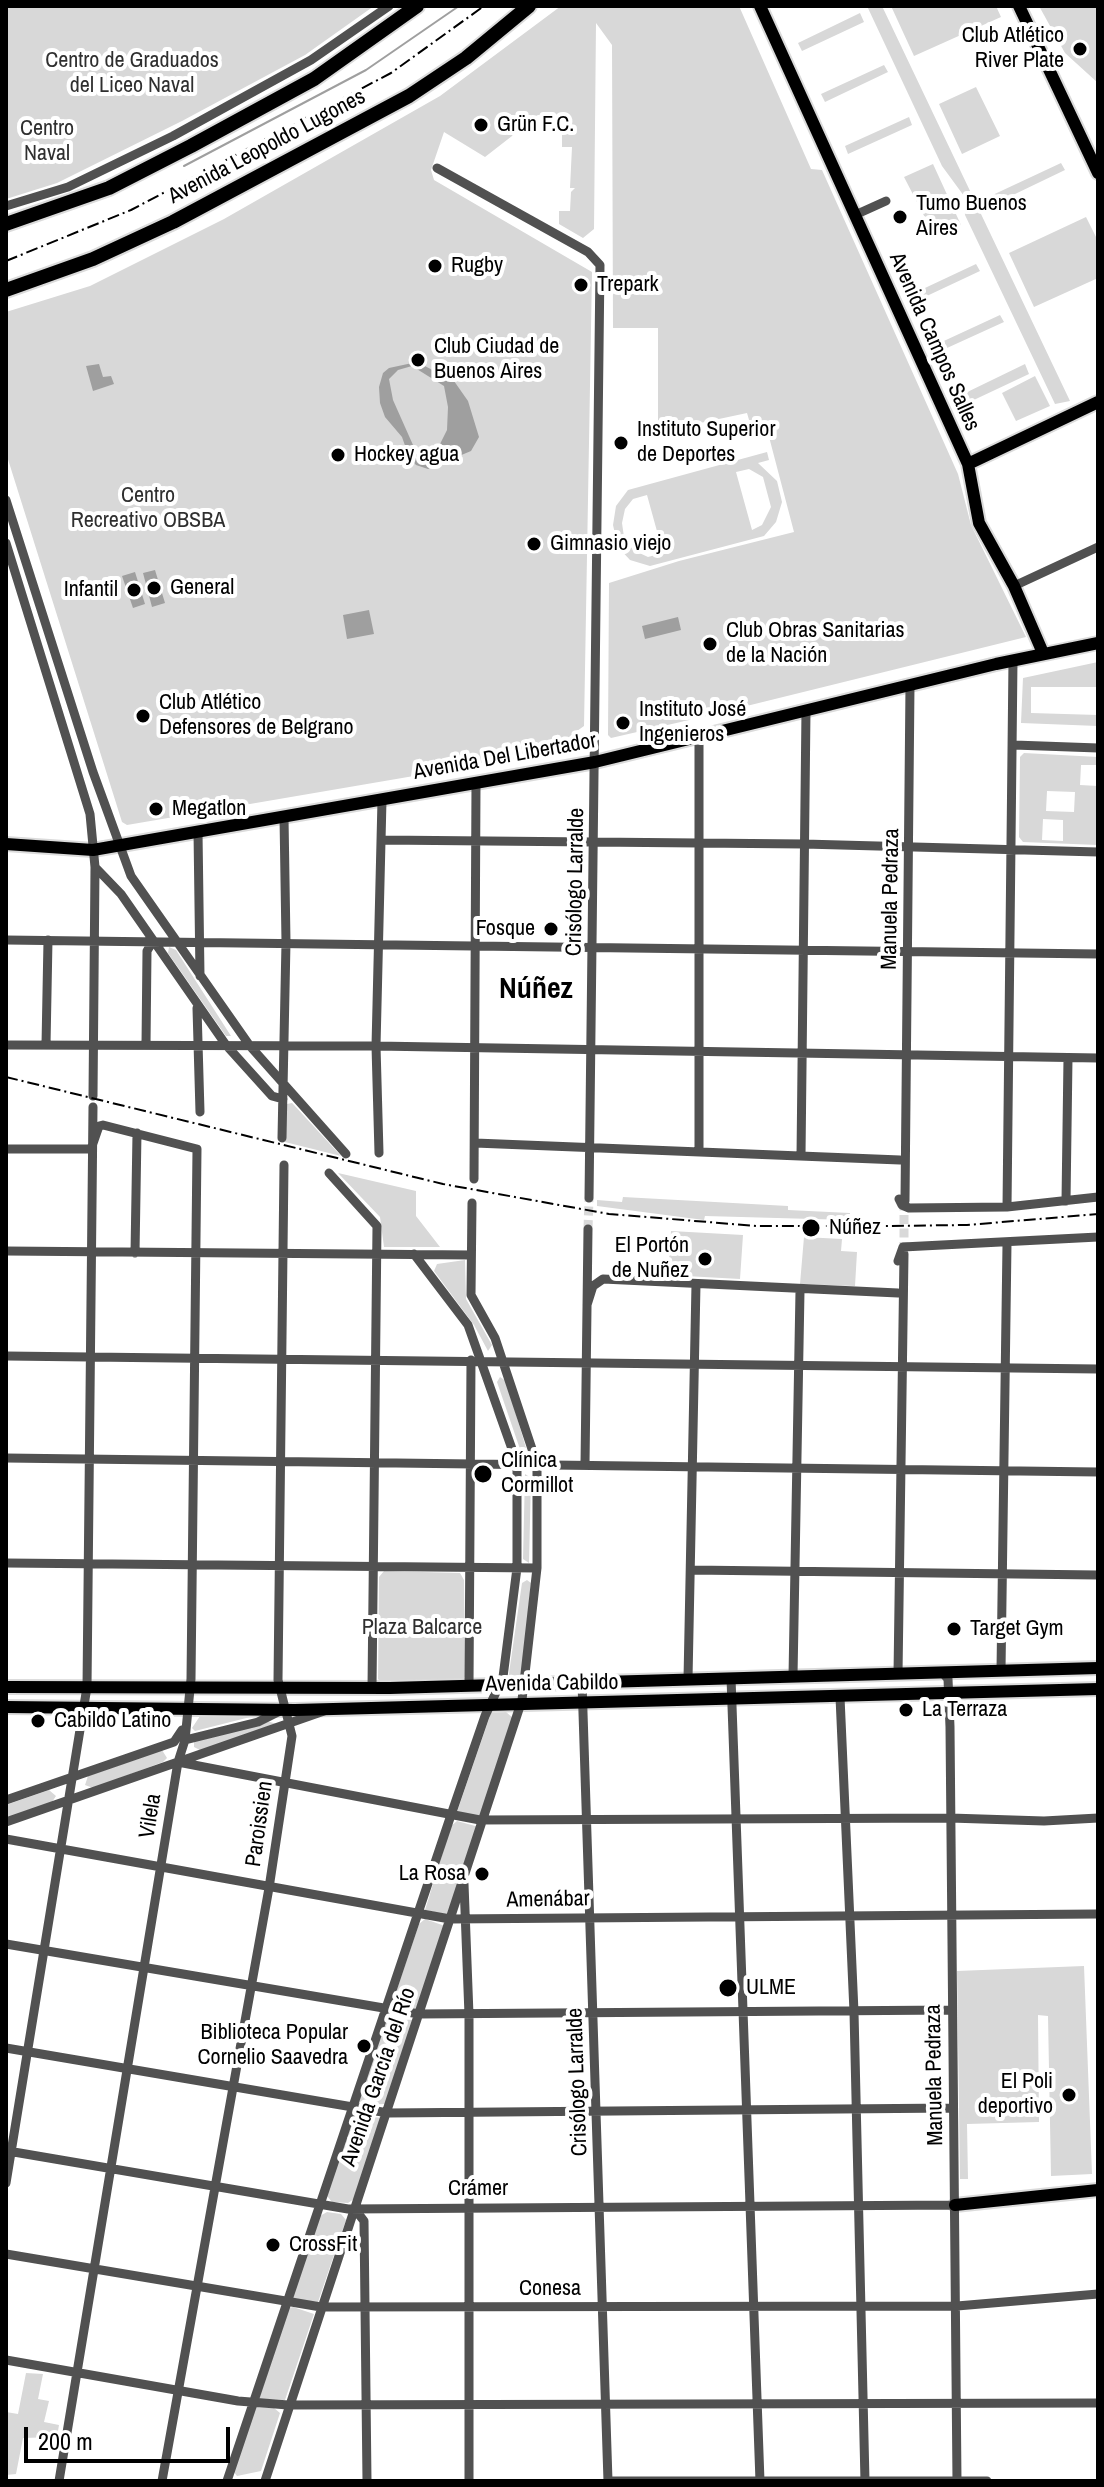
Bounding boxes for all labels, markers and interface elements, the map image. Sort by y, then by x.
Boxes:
place label: Club Atlético River Plate [962,23,1064,74]
marker: Club Atlético River Plate [1071,40,1089,58]
park label: Centro de Graduados del Liceo Naval [45,48,219,100]
street label: Avenida Leopoldo Lugones [164,84,370,210]
place label: Grün F.C. [497,112,574,138]
park label: Centro Naval [20,116,74,168]
marker: Grün F.C. [472,116,490,134]
place label: Tumo Buenos Aires [916,191,1027,242]
marker: Tumo Buenos Aires [891,208,909,226]
street label: Avenida Campos Salles [883,249,985,435]
place label: Rugby [451,253,503,279]
marker: Rugby [426,257,444,275]
place label: Trepark [597,272,658,298]
marker: Trepark [572,276,590,294]
place label: Club Ciudad de Buenos Aires [434,334,559,386]
marker: Club Ciudad de Buenos Aires [409,351,427,369]
place label: Instituto Superior de Deportes [637,417,775,468]
marker: Instituto Superior de Deportes [612,434,630,452]
place label: Hockey agua [354,442,459,468]
marker: Hockey agua [329,446,347,464]
park label: Centro Recreativo OBSBA [71,483,225,534]
place label: Gimnasio viejo [550,531,671,557]
marker: Gimnasio viejo [525,535,543,553]
place label: General [170,575,234,601]
place label: Infantil [64,577,118,603]
marker: General [145,579,163,597]
marker: Infantil [125,581,143,599]
place label: Club Obras Sanitarias de la Nación [726,618,904,670]
marker: Club Obras Sanitarias de la Nación [701,635,719,653]
place label: Club Atlético Defensores de Belgrano [159,690,354,742]
place label: Instituto José Ingenieros [639,697,746,748]
marker: Club Atlético Defensores de Belgrano [134,707,152,725]
marker: Instituto José Ingenieros [614,714,632,732]
street label: Avenida Del Libertador [412,728,598,786]
place label: Megatlon [172,796,246,822]
marker: Megatlon [147,800,165,818]
street label: Crisólogo Larralde [562,808,590,956]
street label: Manuela Pedraza [877,828,905,970]
place label: Fosque [476,916,535,942]
marker: Fosque [542,920,560,938]
district label: Núñez [499,972,573,1008]
place label: Núñez [829,1215,881,1241]
marker: Núñez [800,1217,822,1239]
place label: El Portón de Nuñez [612,1233,689,1284]
marker: El Portón de Nuñez [696,1250,714,1268]
place label: Clínica Cormillot [501,1448,573,1500]
marker: Clínica Cormillot [472,1463,494,1485]
park label: Plaza Balcarce [362,1615,482,1641]
place label: Target Gym [970,1616,1064,1642]
marker: Target Gym [945,1620,963,1638]
street label: Avenida Cabildo [485,1670,619,1698]
place label: La Terraza [922,1697,1007,1723]
marker: La Terraza [897,1701,915,1719]
place label: Cabildo Latino [54,1708,171,1734]
marker: Cabildo Latino [29,1712,47,1730]
street label: Paroissien [241,1779,279,1869]
street label: Vilela [134,1792,168,1840]
place label: La Rosa [399,1861,466,1887]
marker: La Rosa [473,1865,491,1883]
street label: Amenábar [506,1886,590,1914]
place label: ULME [746,1975,796,2001]
marker: ULME [717,1977,739,1999]
street label: Avenida García del Río [336,1984,422,2170]
street label: Manuela Pedraza [921,2004,949,2146]
street label: Crisólogo Larralde [562,2007,594,2157]
place label: Biblioteca Popular Cornelio Saavedra [198,2020,348,2072]
marker: Biblioteca Popular Cornelio Saavedra [355,2037,373,2055]
place label: El Poli deportivo [978,2069,1053,2120]
marker: El Poli deportivo [1060,2086,1078,2104]
street label: Crámer [448,2176,508,2202]
place label: CrossFit [289,2232,357,2258]
marker: CrossFit [264,2236,282,2254]
street label: Conesa [519,2276,581,2302]
scale bar [28,2411,234,2461]
text: 200 m [38,2425,93,2457]

